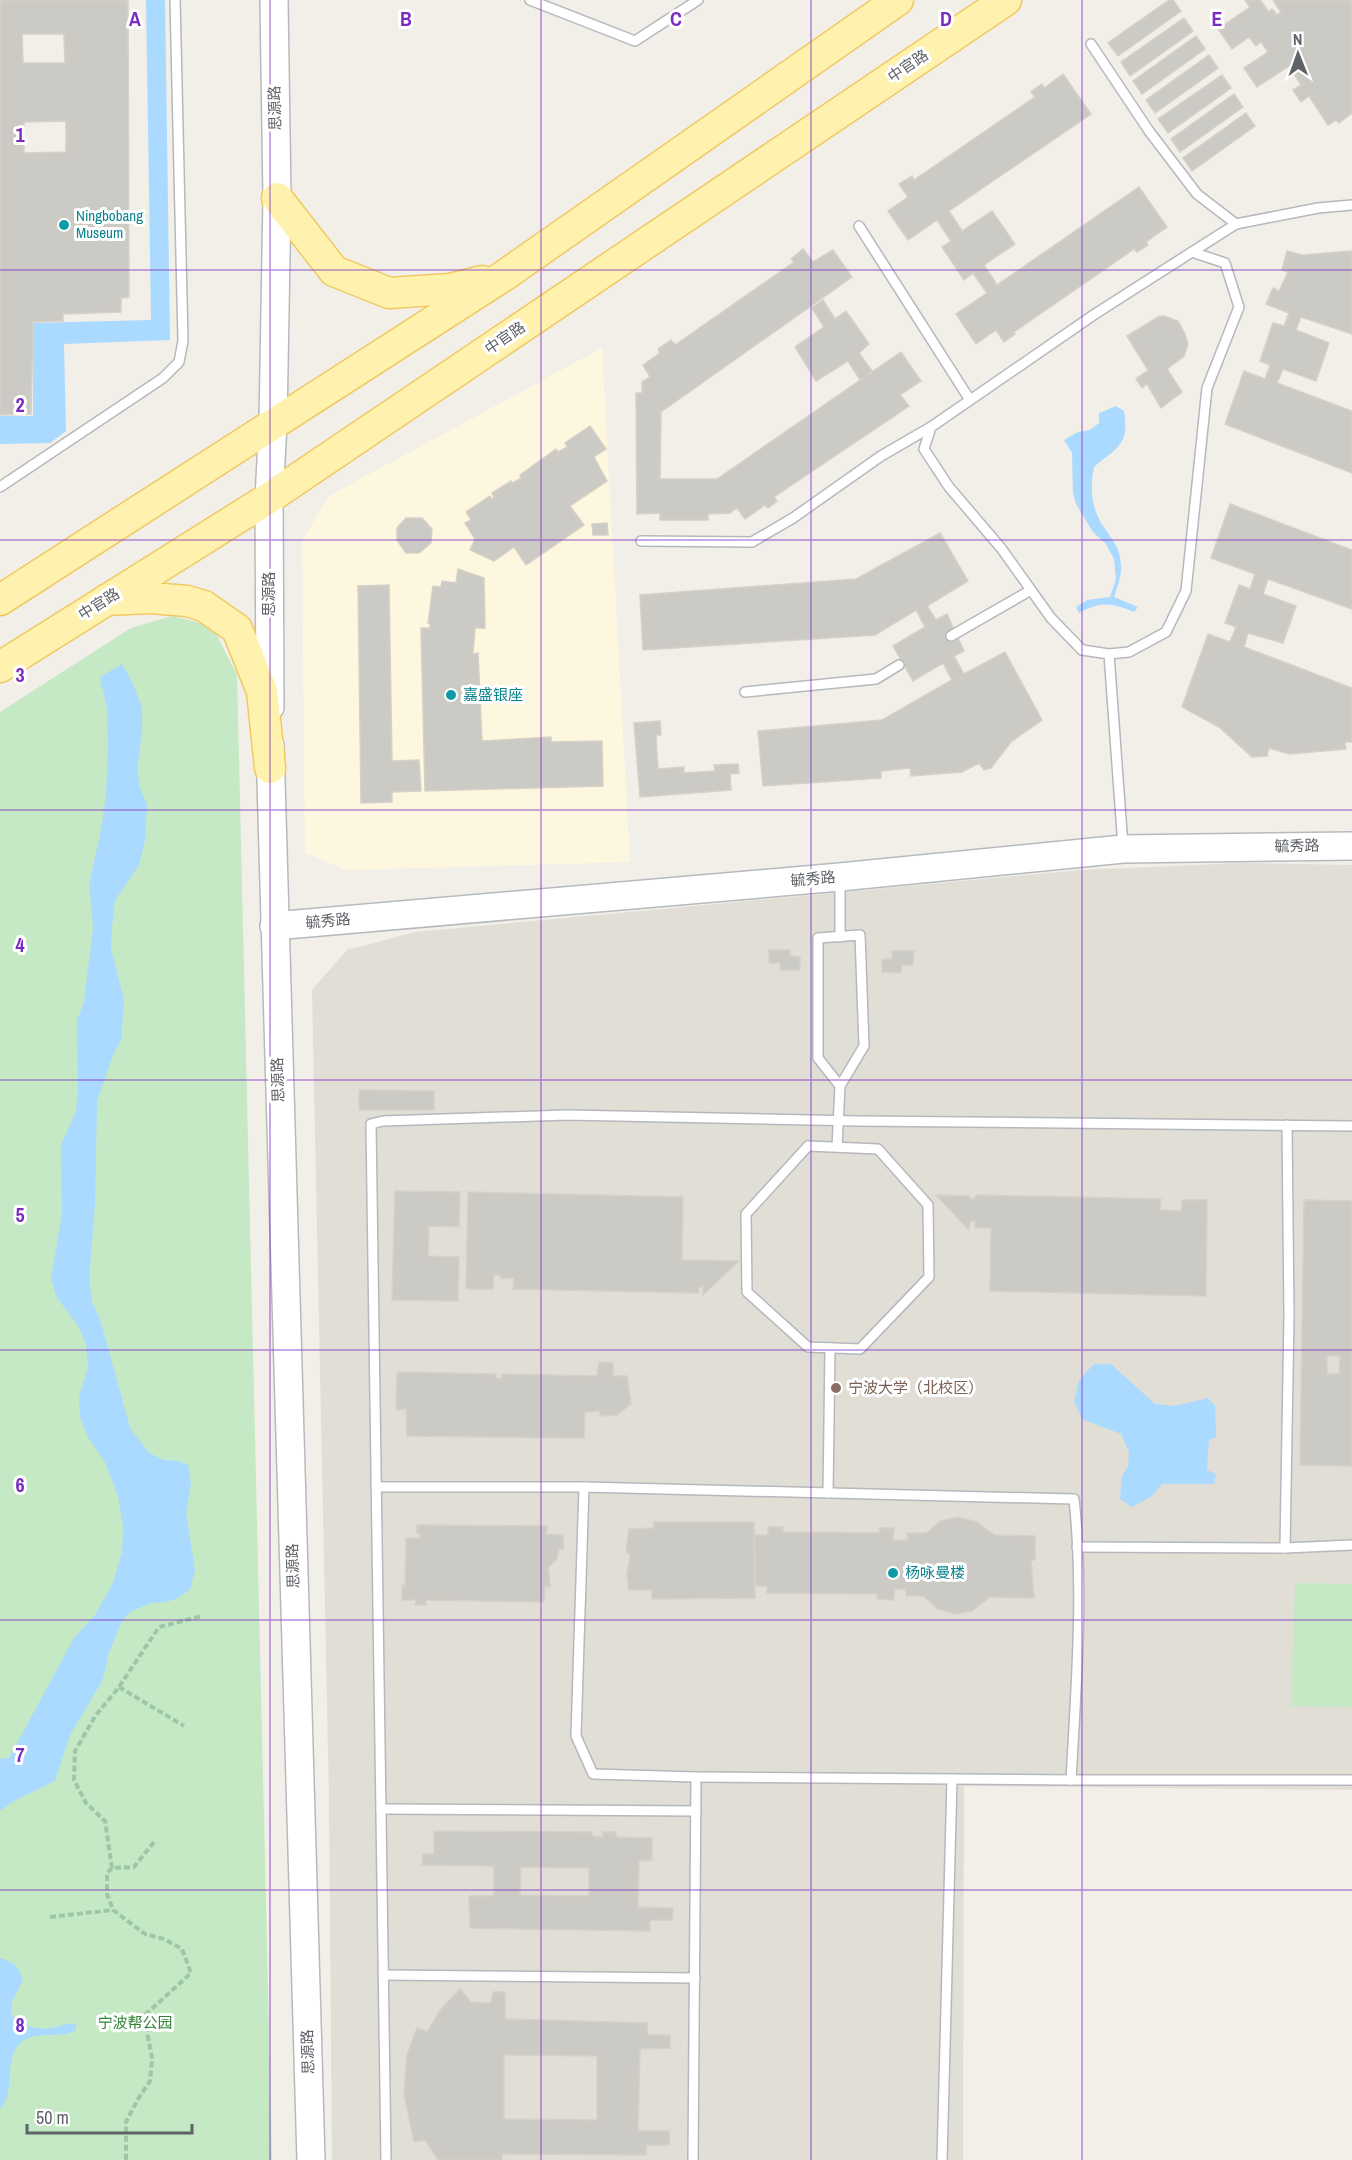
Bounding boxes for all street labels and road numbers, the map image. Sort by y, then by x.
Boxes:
street label: 中官路 [883,44,932,87]
street label: 思源路 [264,85,285,131]
street label: 中官路 [480,316,529,359]
street label: 思源路 [258,571,279,617]
street label: 中官路 [74,583,123,624]
street label: 毓秀路 [1274,835,1320,856]
street label: 毓秀路 [790,866,836,891]
street label: 毓秀路 [305,908,351,933]
street label: 思源路 [266,1057,289,1103]
street label: 思源路 [281,1543,304,1589]
street label: 思源路 [296,2029,319,2075]

